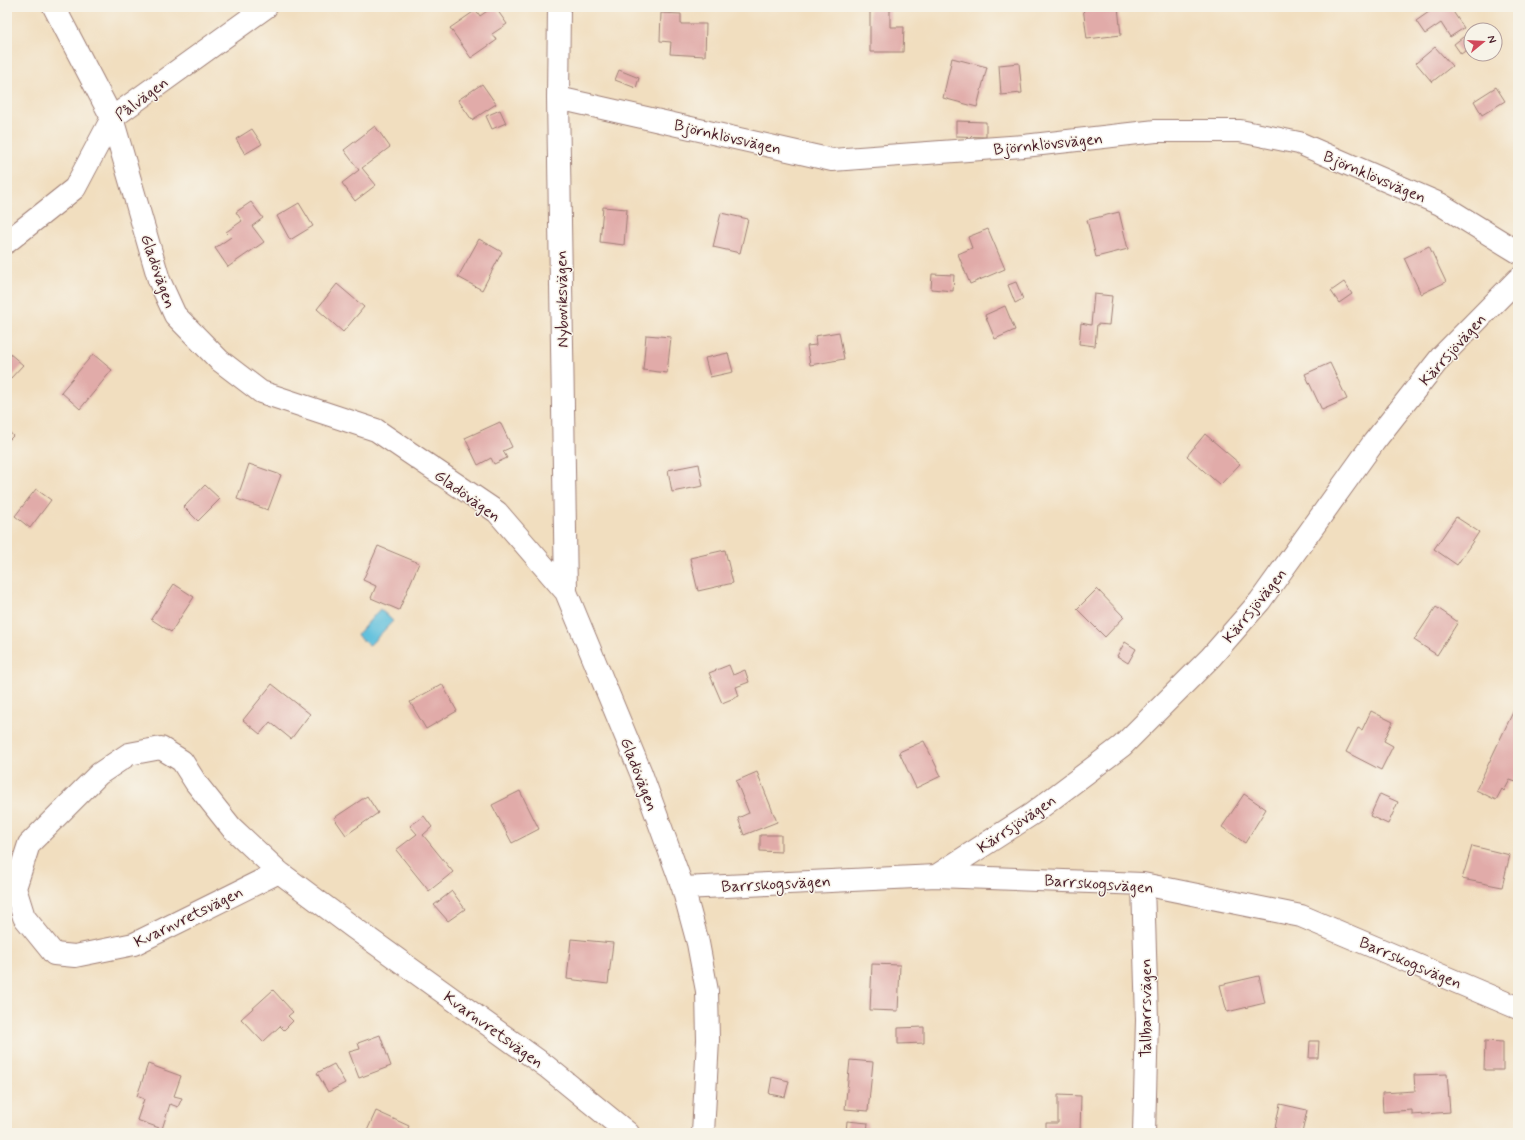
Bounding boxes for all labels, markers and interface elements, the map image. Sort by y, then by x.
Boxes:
north arrow [1463,22,1503,62]
text: N [1484,34,1499,45]
street label: Pålvägen [111,72,173,126]
street label: Björnklövsvägen [672,115,784,160]
street label: Björnklövsvägen [992,128,1104,161]
street label: Björnklövsvägen [1320,146,1429,208]
street label: Gladövägen [135,232,180,311]
street label: Nyboviksvägen [551,250,574,348]
street label: Kärrsjövägen [1415,309,1491,391]
street label: Gladövägen [430,465,505,527]
street label: Kärrsjövägen [1218,564,1292,648]
street label: Gladövägen [615,735,662,814]
street label: Kärrsjövägen [973,790,1060,858]
street label: Barrskogsvägen [1043,870,1154,900]
street label: Barrskogsvägen [721,871,831,899]
street label: Kvarnvretsvägen [131,882,247,953]
street label: Barrskogsvägen [1355,932,1465,995]
street label: Tallbarrsvägen [1136,959,1157,1058]
street label: Kvarnvretsvägen [439,987,547,1074]

